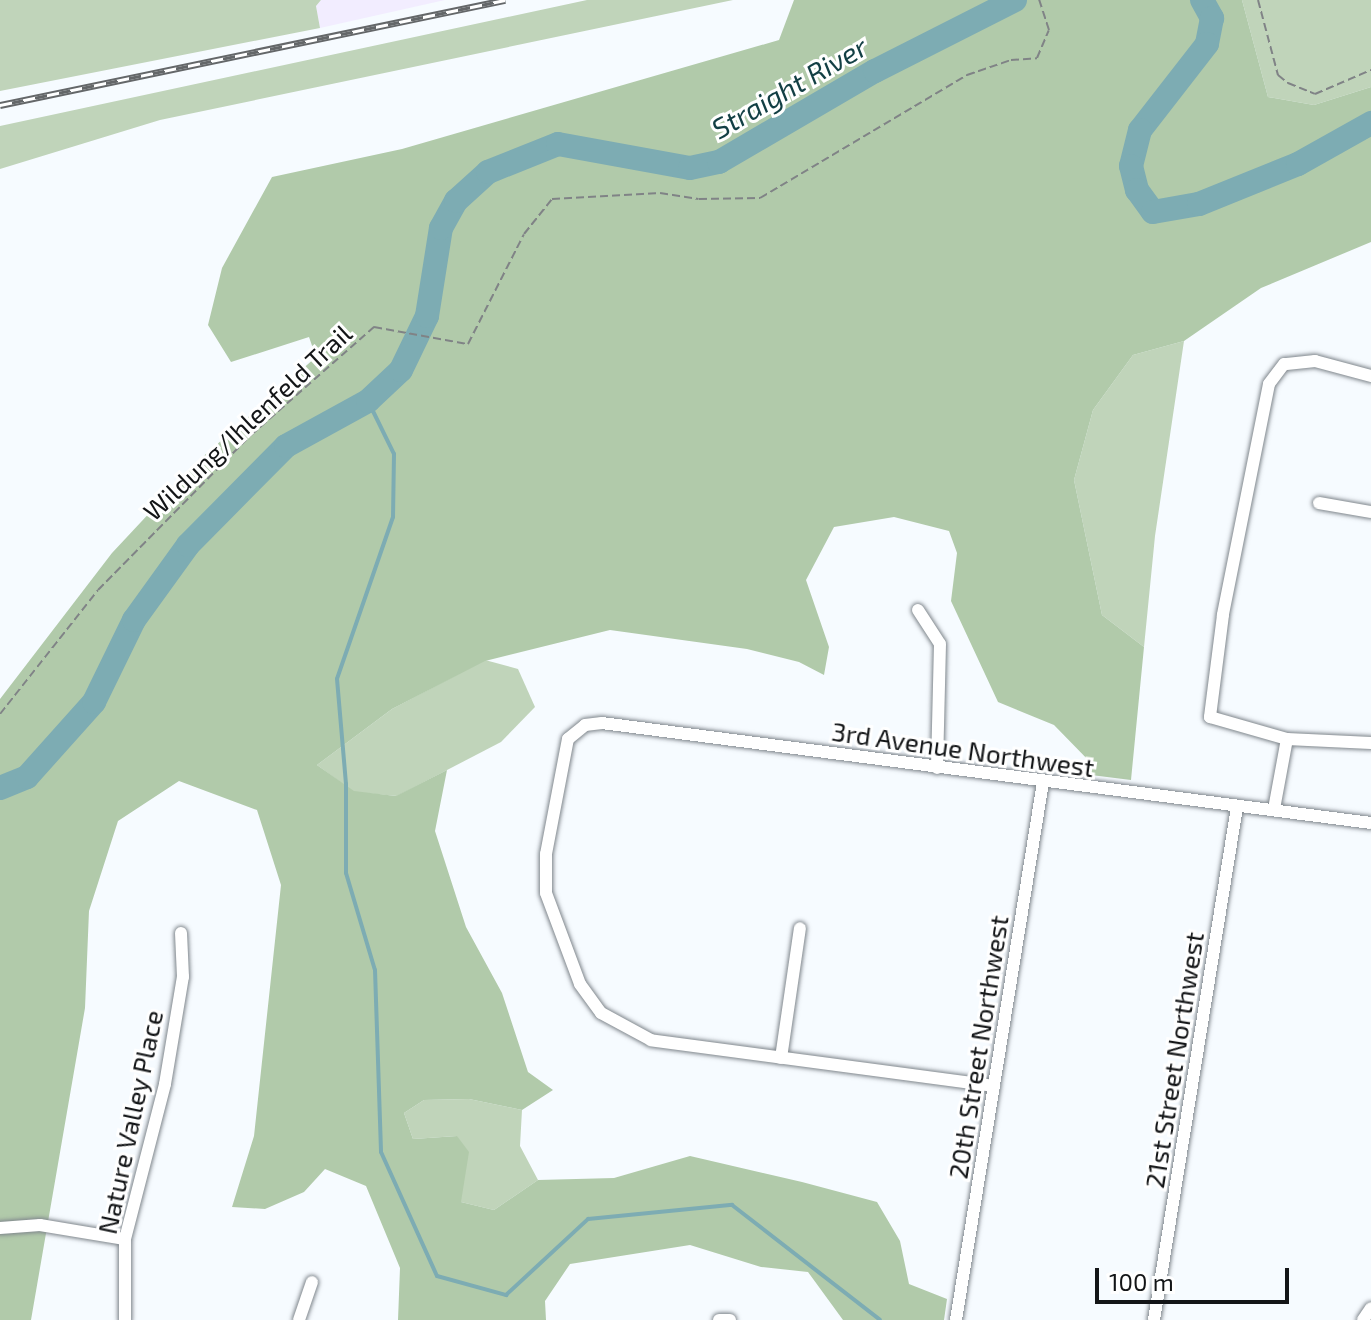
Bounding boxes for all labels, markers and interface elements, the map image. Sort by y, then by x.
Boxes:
water label: Straight River [705,29,873,145]
street label: Wildung/Ihlenfeld Trail [136,317,358,527]
street label: 3rd Avenue Northwest [830,715,1096,783]
street label: 20th Street Northwest [942,913,1014,1181]
street label: 21st Street Northwest [1138,930,1210,1190]
street label: Nature Valley Place [91,1007,169,1237]
scale bar [1099,1252,1293,1302]
text: 100 m [1109,1267,1174,1296]

